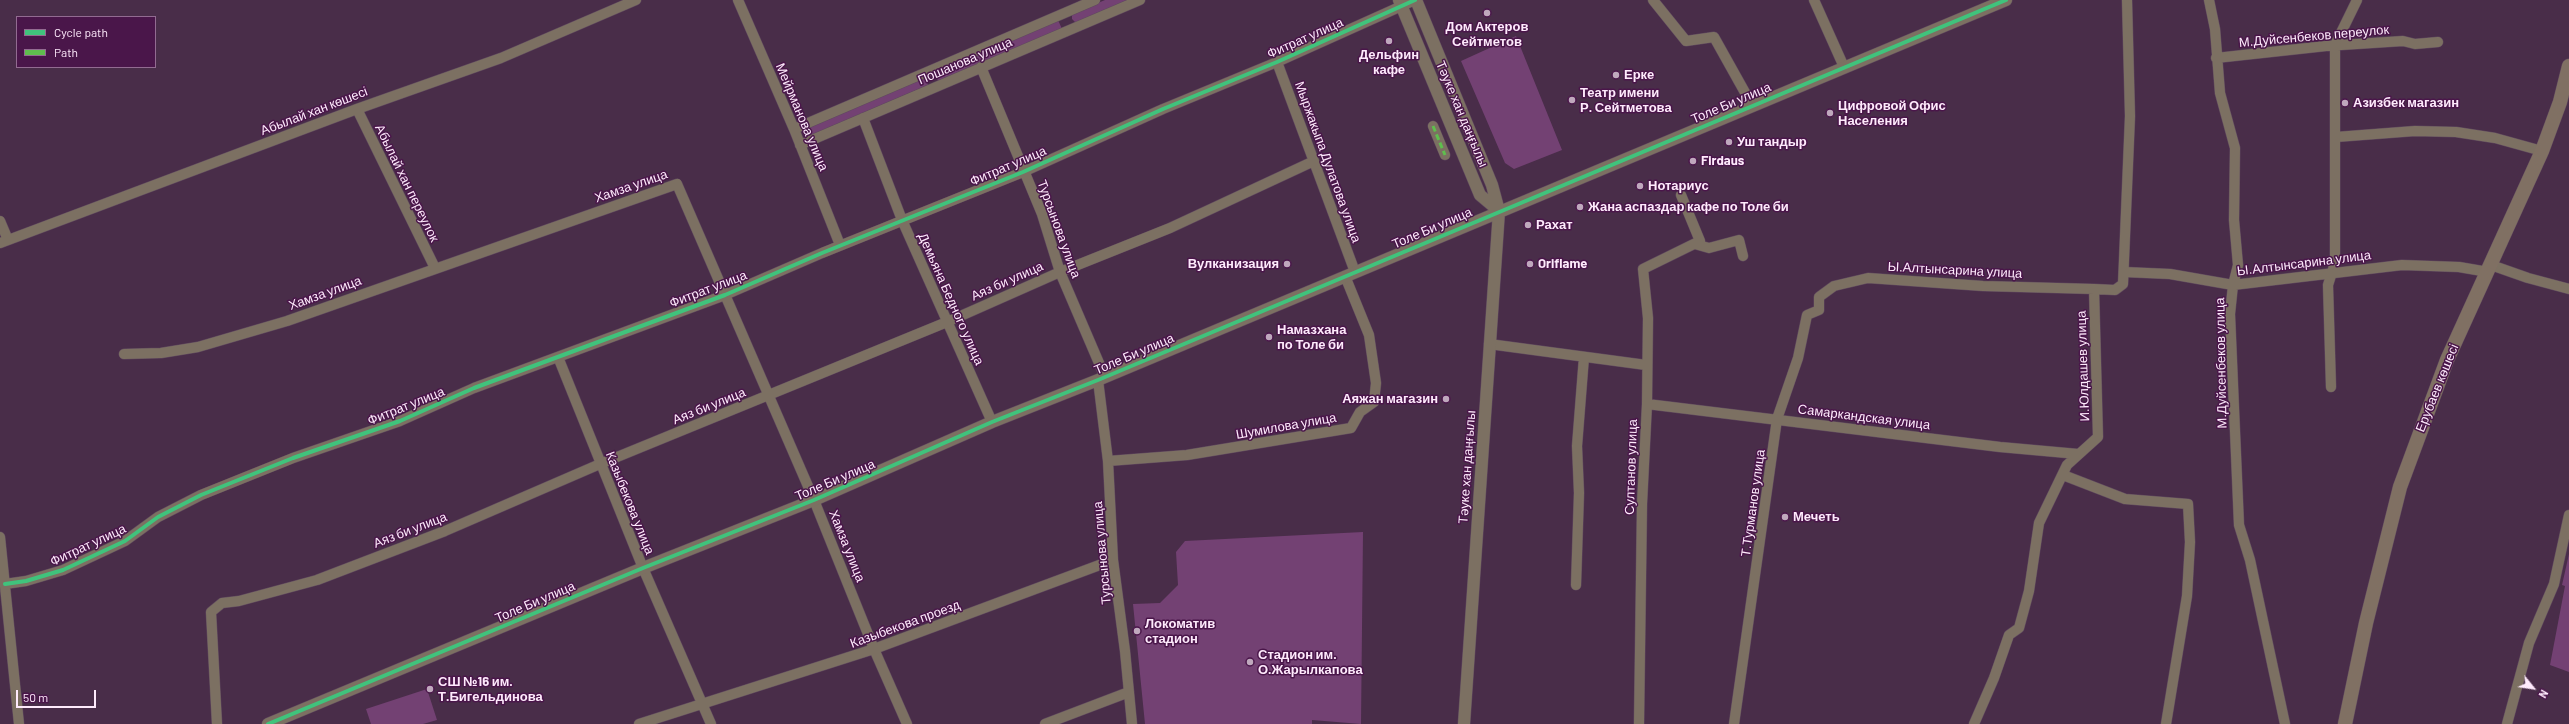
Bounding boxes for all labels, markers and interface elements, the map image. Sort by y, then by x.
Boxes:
marker: Дом Актеров Сейтметов [1482,8,1492,18]
street label: Фитрат улица [1265,14,1345,62]
legend [16,16,156,68]
place label: Дом Актеров Сейтметов [1446,19,1528,50]
street label: М.Дуйсенбеков переулок [2238,22,2390,50]
text: Cycle path [54,25,108,39]
street label: Пошанова улица [915,34,1015,88]
marker: Дельфин кафе [1384,36,1394,46]
text: Path [54,45,78,59]
place label: Дельфин кафе [1359,47,1419,78]
street label: Тәуке хан даңғылы [1433,59,1491,169]
street label: Мейрманова улица [772,61,832,173]
place label: Ерке [1624,67,1654,83]
marker: Ерке [1611,70,1621,80]
street label: Мыржакыпа Дулатова улица [1292,79,1364,245]
street label: Толе Би улица [1689,79,1773,127]
street label: Абылай хан көшесі [258,83,370,139]
place label: Театр имени Р. Сейтметова [1580,85,1672,116]
marker: Театр имени Р. Сейтметова [1567,95,1577,105]
place label: Азизбек магазин [2353,95,2459,111]
place label: Цифровой Офис Населения [1838,98,1946,129]
marker: Азизбек магазин [2340,98,2350,108]
marker: Цифровой Офис Населения [1825,108,1835,118]
street label: Абылай хан переулок [372,122,442,244]
place label: Уш тандыр [1737,134,1807,150]
marker: Уш тандыр [1724,137,1734,147]
street label: Фитрат улица [967,143,1049,189]
place label: Firdaus [1701,153,1744,169]
marker: Firdaus [1688,156,1698,166]
street label: Хамза улица [592,166,670,206]
street label: Турсынова улица [1034,178,1084,280]
place label: Нотариус [1648,178,1709,194]
marker: Нотариус [1635,181,1645,191]
place label: Жана аспаздар кафе по Толе би [1588,199,1789,215]
marker: Жана аспаздар кафе по Толе би [1575,202,1585,212]
street label: Толе Би улица [1390,204,1474,252]
place label: Рахат [1536,217,1573,233]
marker: Рахат [1523,220,1533,230]
street label: Демьяна Бедного улица [915,230,987,368]
street label: Ы.Алтынсарина улица [2236,247,2372,279]
place label: Вулканизация [1188,256,1279,272]
place label: Oriflame [1538,256,1587,272]
street label: Аяз би улица [969,258,1045,304]
marker: Вулканизация [1282,259,1292,269]
marker: Oriflame [1525,259,1535,269]
street label: Ы.Алтынсарина улица [1887,259,2023,281]
street label: Фитрат улица [667,267,749,311]
street label: Хамза улица [287,273,363,313]
street label: М.Дуйсенбеков улица [2212,297,2230,429]
street label: И.Юлдашев улица [2073,310,2093,422]
place label: Намазхана по Толе би [1277,322,1346,353]
street label: Толе Би улица [1092,330,1176,378]
marker: Намазхана по Толе би [1264,332,1274,342]
street label: Ерубаев көшесі [2412,342,2462,434]
street label: Фитрат улица [365,383,447,429]
street label: Аяз би улица [670,384,748,428]
place label: Аяжан магазин [1342,391,1438,407]
marker: Аяжан магазин [1441,394,1451,404]
street label: Самаркандская улица [1797,401,1931,433]
street label: Шумилова улица [1235,409,1337,443]
street label: Тәуке хан даңғылы [1455,410,1479,524]
street label: Султанов улица [1622,419,1640,515]
street label: Т.Турманов улица [1738,448,1768,558]
street label: Казыбекова улица [602,449,658,557]
street label: Толе Би улица [793,456,877,504]
street label: Турсынова улица [1090,501,1114,605]
street label: Хамза улица [825,508,869,584]
street label: Аяз би улица [371,509,449,551]
place label: Мечеть [1793,509,1840,525]
marker: Мечеть [1780,512,1790,522]
street label: Фитрат улица [48,521,128,569]
street label: Толе Би улица [493,578,577,626]
street label: Казыбекова проезд [848,597,962,651]
place label: Локоматив стадион [1145,616,1215,647]
marker: Локоматив стадион [1132,626,1142,636]
place label: Стадион им. О.Жарылкапова [1258,647,1363,678]
marker: Стадион им. О.Жарылкапова [1245,657,1255,667]
north arrow [2513,668,2553,708]
place label: СШ №16 им. Т.Бигельдинова [438,674,543,705]
scale bar [18,682,98,708]
marker: СШ №16 им. Т.Бигельдинова [425,684,435,694]
text: N [2536,688,2551,701]
text: 50 m [23,690,48,704]

